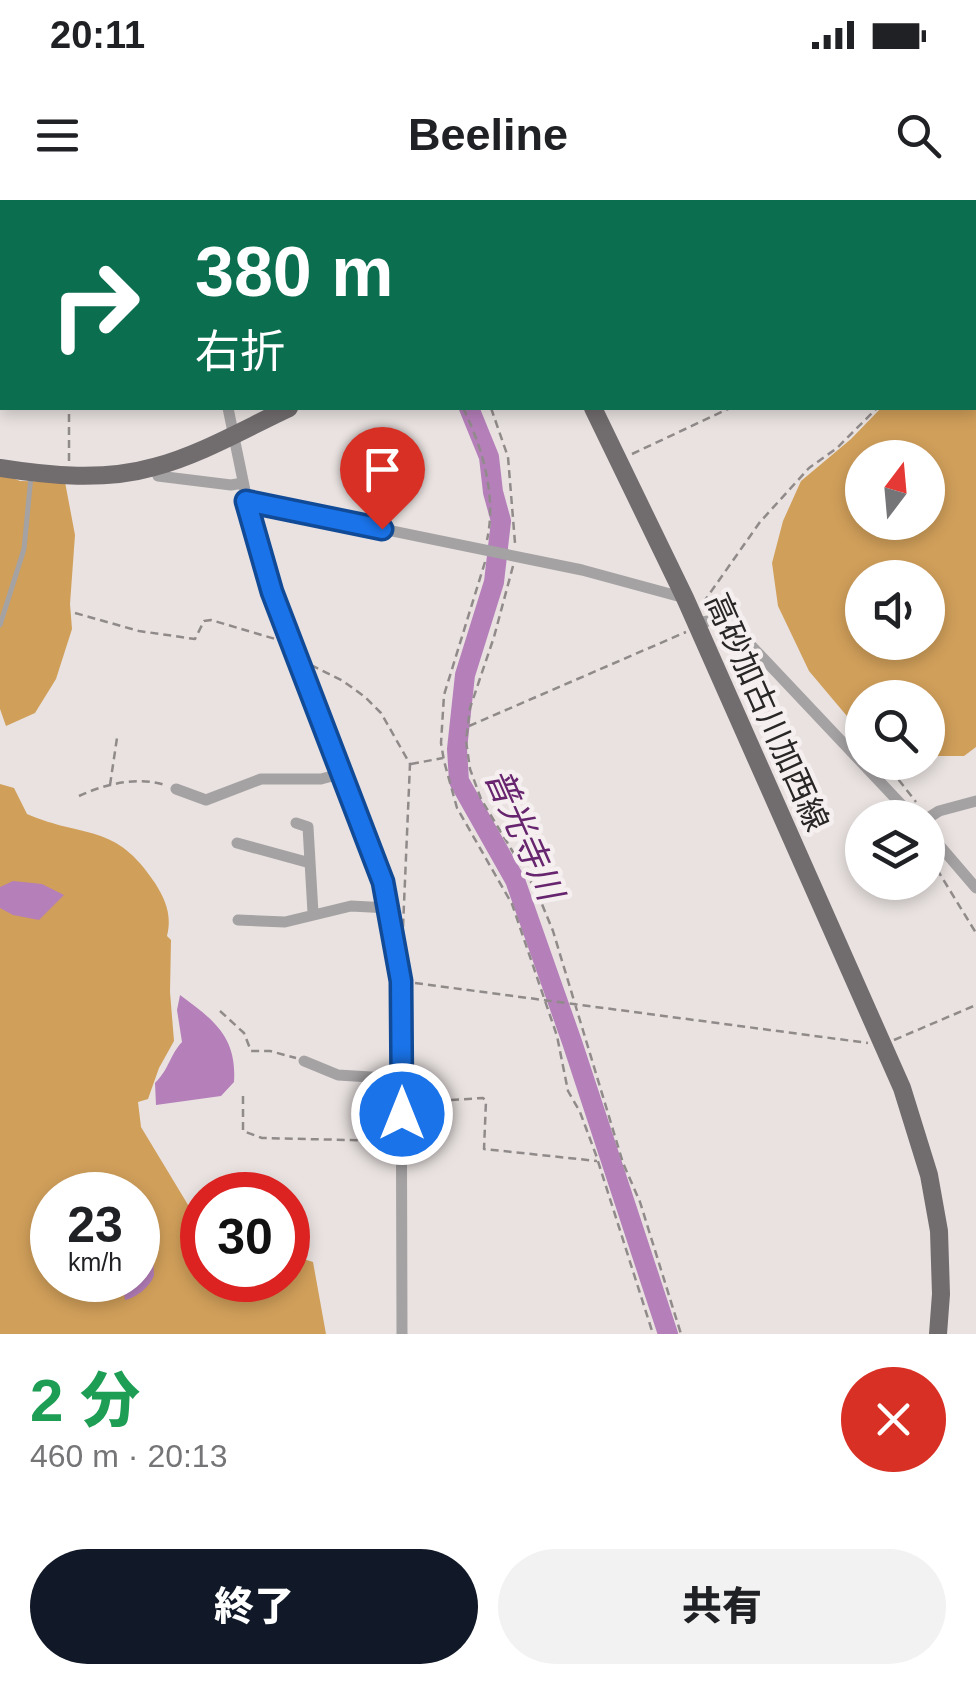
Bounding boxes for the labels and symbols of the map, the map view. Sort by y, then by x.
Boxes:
pin [340,427,425,530]
north arrow [845,440,945,540]
street label: 高砂加古川加西線 [698,588,836,836]
water label: 普光寺川 [478,762,572,909]
position arrow [350,1062,454,1166]
speed limit sign: 30 [180,1172,310,1302]

